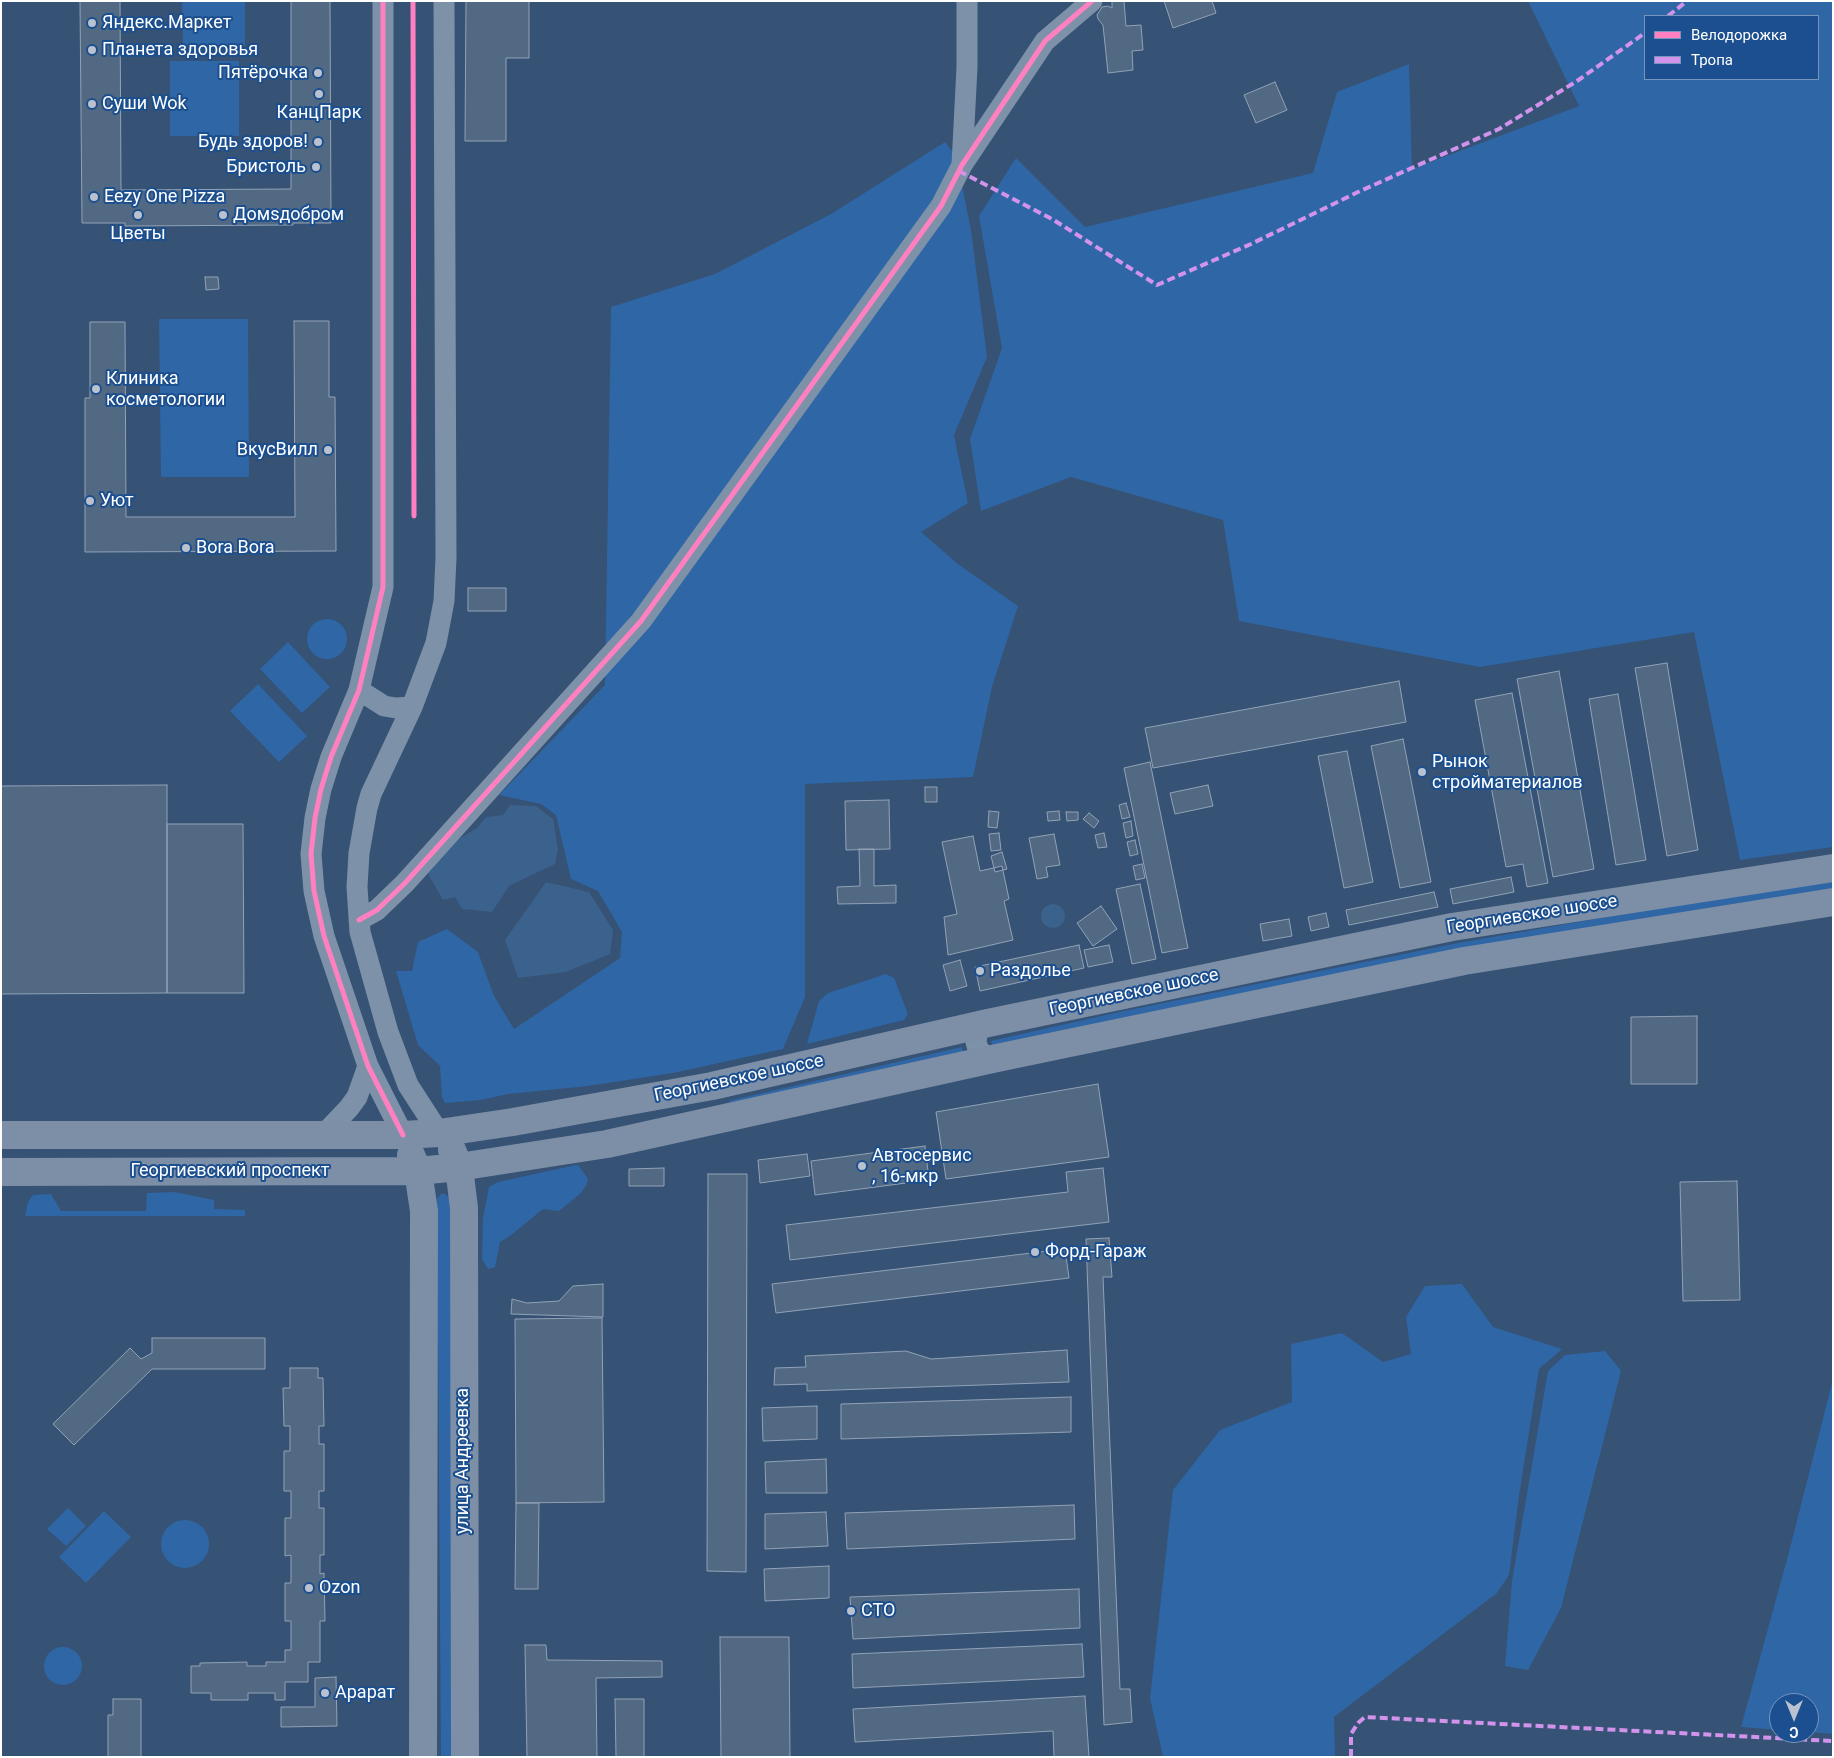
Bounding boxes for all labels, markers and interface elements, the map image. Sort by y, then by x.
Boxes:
place label: Яндекс.Маркет [102,12,231,34]
legend [1644,15,1819,80]
marker: Яндекс.Маркет [86,17,98,29]
text: Велодорожка [1691,26,1787,44]
place label: Планета здоровья [102,39,258,61]
marker: Планета здоровья [86,44,98,56]
text: Тропа [1691,51,1733,69]
place label: Пятёрочка [218,62,308,84]
marker: Пятёрочка [312,67,324,79]
marker: КанцПарк [313,88,325,100]
place label: Суши Wok [102,93,187,115]
marker: Суши Wok [86,98,98,110]
place label: КанцПарк [277,102,361,124]
place label: Будь здоров! [198,131,308,153]
marker: Будь здоров! [312,136,324,148]
place label: Бристоль [226,156,306,178]
marker: Бристоль [310,161,322,173]
place label: Eezy One Pizza [104,186,225,208]
marker: Eezy One Pizza [88,191,100,203]
place label: Домsдобром [233,204,344,226]
marker: Цветы [132,209,144,221]
marker: Домsдобром [217,209,229,221]
place label: Цветы [110,223,166,245]
place label: Клиника косметологии [106,368,225,410]
marker: Клиника косметологии [90,383,102,395]
place label: ВкусВилл [237,439,318,461]
marker: ВкусВилл [322,444,334,456]
place label: Уют [100,490,134,512]
marker: Уют [84,495,96,507]
place label: Bora Bora [196,537,275,559]
marker: Bora Bora [180,542,192,554]
place label: Рынок стройматериалов [1432,751,1583,794]
marker: Рынок стройматериалов [1416,766,1428,778]
street label: Георгиевское шоссе [1445,891,1619,939]
place label: Раздолье [990,960,1071,982]
marker: Раздолье [974,965,986,977]
street label: Георгиевское шоссе [1047,965,1221,1021]
street label: Георгиевское шоссе [652,1051,826,1107]
place label: Автосервис , 16-мкр [872,1145,972,1188]
street label: Георгиевский проспект [131,1160,329,1182]
marker: Автосервис , 16-мкр [856,1160,868,1172]
place label: Форд-Гараж [1045,1241,1147,1263]
marker: Форд-Гараж [1029,1246,1041,1258]
street label: улица Андреевка [452,1388,474,1534]
place label: Ozon [319,1577,360,1599]
marker: Ozon [303,1582,315,1594]
place label: СТО [861,1600,895,1622]
marker: СТО [845,1605,857,1617]
place label: Арарат [335,1682,395,1704]
marker: Арарат [319,1687,331,1699]
north arrow [1769,1693,1819,1743]
text: С [1789,1724,1799,1740]

